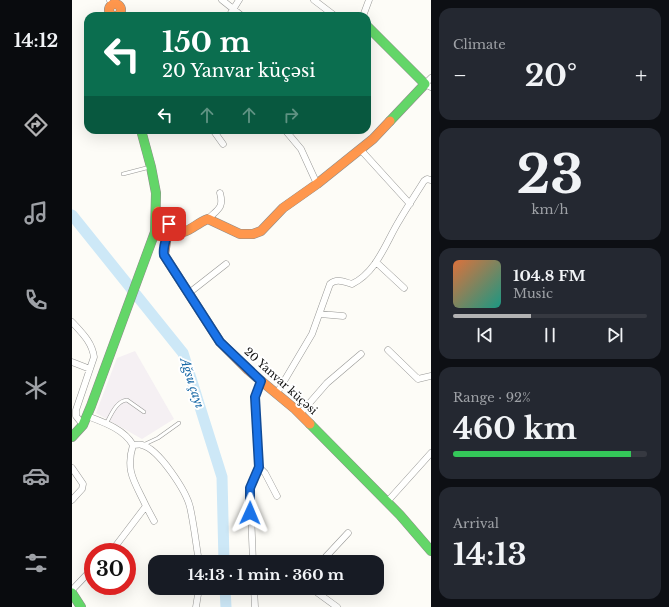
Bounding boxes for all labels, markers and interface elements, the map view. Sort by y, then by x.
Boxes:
text: 150 m [162,25,250,60]
icon: left [96,28,148,80]
text: 14:12 [14,30,58,52]
text: Climate [453,36,506,53]
text: 20° [525,57,577,94]
text: 20 Yanvar küçəsi [162,60,315,82]
text: − [453,62,467,89]
text: + [635,62,647,89]
icon: left [154,104,176,126]
icon: ahead [196,104,218,126]
icon: ahead [238,104,260,126]
icon: right [280,104,302,126]
icon: directions [22,111,50,139]
text: 23 [517,143,583,207]
icon: music [22,199,50,227]
text: km/h [532,201,568,218]
pin [152,207,186,241]
icon: arrive [158,213,180,235]
text: 104.8 FM [513,266,586,285]
text: Music [513,285,553,302]
icon: phone [22,286,50,314]
icon: previous [474,324,496,346]
icon: pause [539,324,561,346]
icon: next [604,324,626,346]
street label: 20 Yanvar küçəsi [241,344,321,418]
water label: Ağsu çayı [177,354,208,410]
icon: climate [22,374,50,402]
text: Range · 92% [453,389,531,406]
text: 460 km [453,410,577,447]
icon: car [22,462,50,490]
position arrow [229,492,271,534]
text: Arrival [453,515,499,532]
text: 14:13 [453,536,527,573]
speed limit sign: 30 [84,543,136,595]
icon: filters [22,549,50,577]
text: 14:13 · 1 min · 360 m [188,565,344,584]

